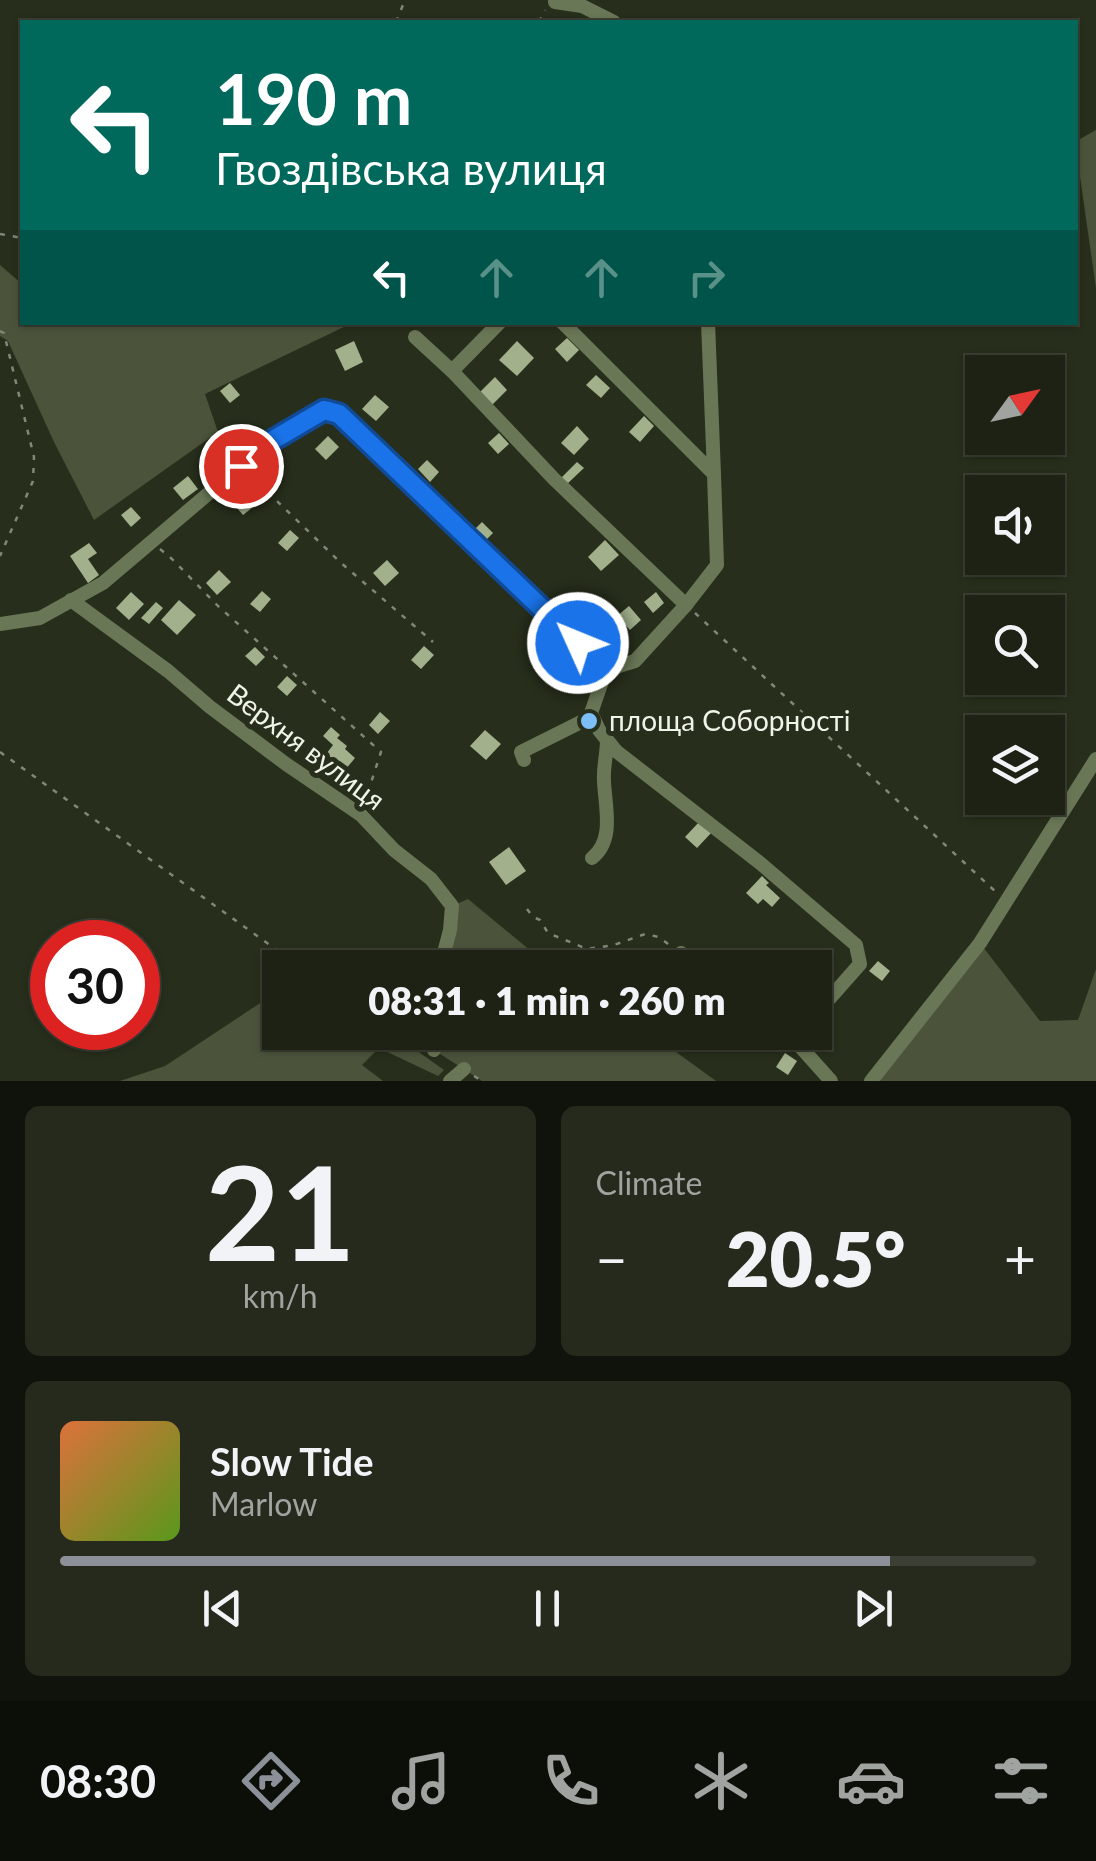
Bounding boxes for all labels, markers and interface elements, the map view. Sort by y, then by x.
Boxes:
text: 190 m [215,56,412,140]
icon: left [50,60,180,190]
text: Гвоздівська вулиця [215,141,607,195]
icon: left [364,250,419,305]
icon: ahead [469,250,524,305]
icon: ahead [574,250,629,305]
icon: right [679,250,734,305]
north arrow [965,355,1065,455]
map controls [965,355,1065,815]
pin [199,424,284,509]
icon: arrive [214,439,269,494]
button: sound [965,475,1065,575]
position arrow [526,591,630,695]
button: search [965,595,1065,695]
street label: Верхня вулиця [221,676,392,816]
place label: площа Соборності [609,703,850,737]
marker: площа Соборності [578,710,600,732]
button: layers [965,715,1065,815]
speed limit sign: 30 [30,920,160,1050]
text: 08:31 · 1 min · 260 m [368,977,726,1023]
text: 21 [205,1133,356,1289]
text: Climate [596,1163,702,1202]
text: 20.5° [726,1213,906,1303]
text: − [596,1225,627,1291]
text: + [1004,1225,1036,1291]
text: km/h [243,1276,318,1315]
text: Slow Tide [210,1438,373,1484]
text: Marlow [210,1484,317,1523]
icon: previous [195,1581,250,1636]
icon: pause [520,1581,575,1636]
icon: next [846,1581,901,1636]
icon: directions [236,1746,306,1816]
icon: music [386,1746,456,1816]
icon: phone [536,1746,606,1816]
icon: climate [686,1746,756,1816]
icon: car [836,1746,906,1816]
icon: filters [986,1746,1056,1816]
text: 08:30 [40,1754,156,1808]

